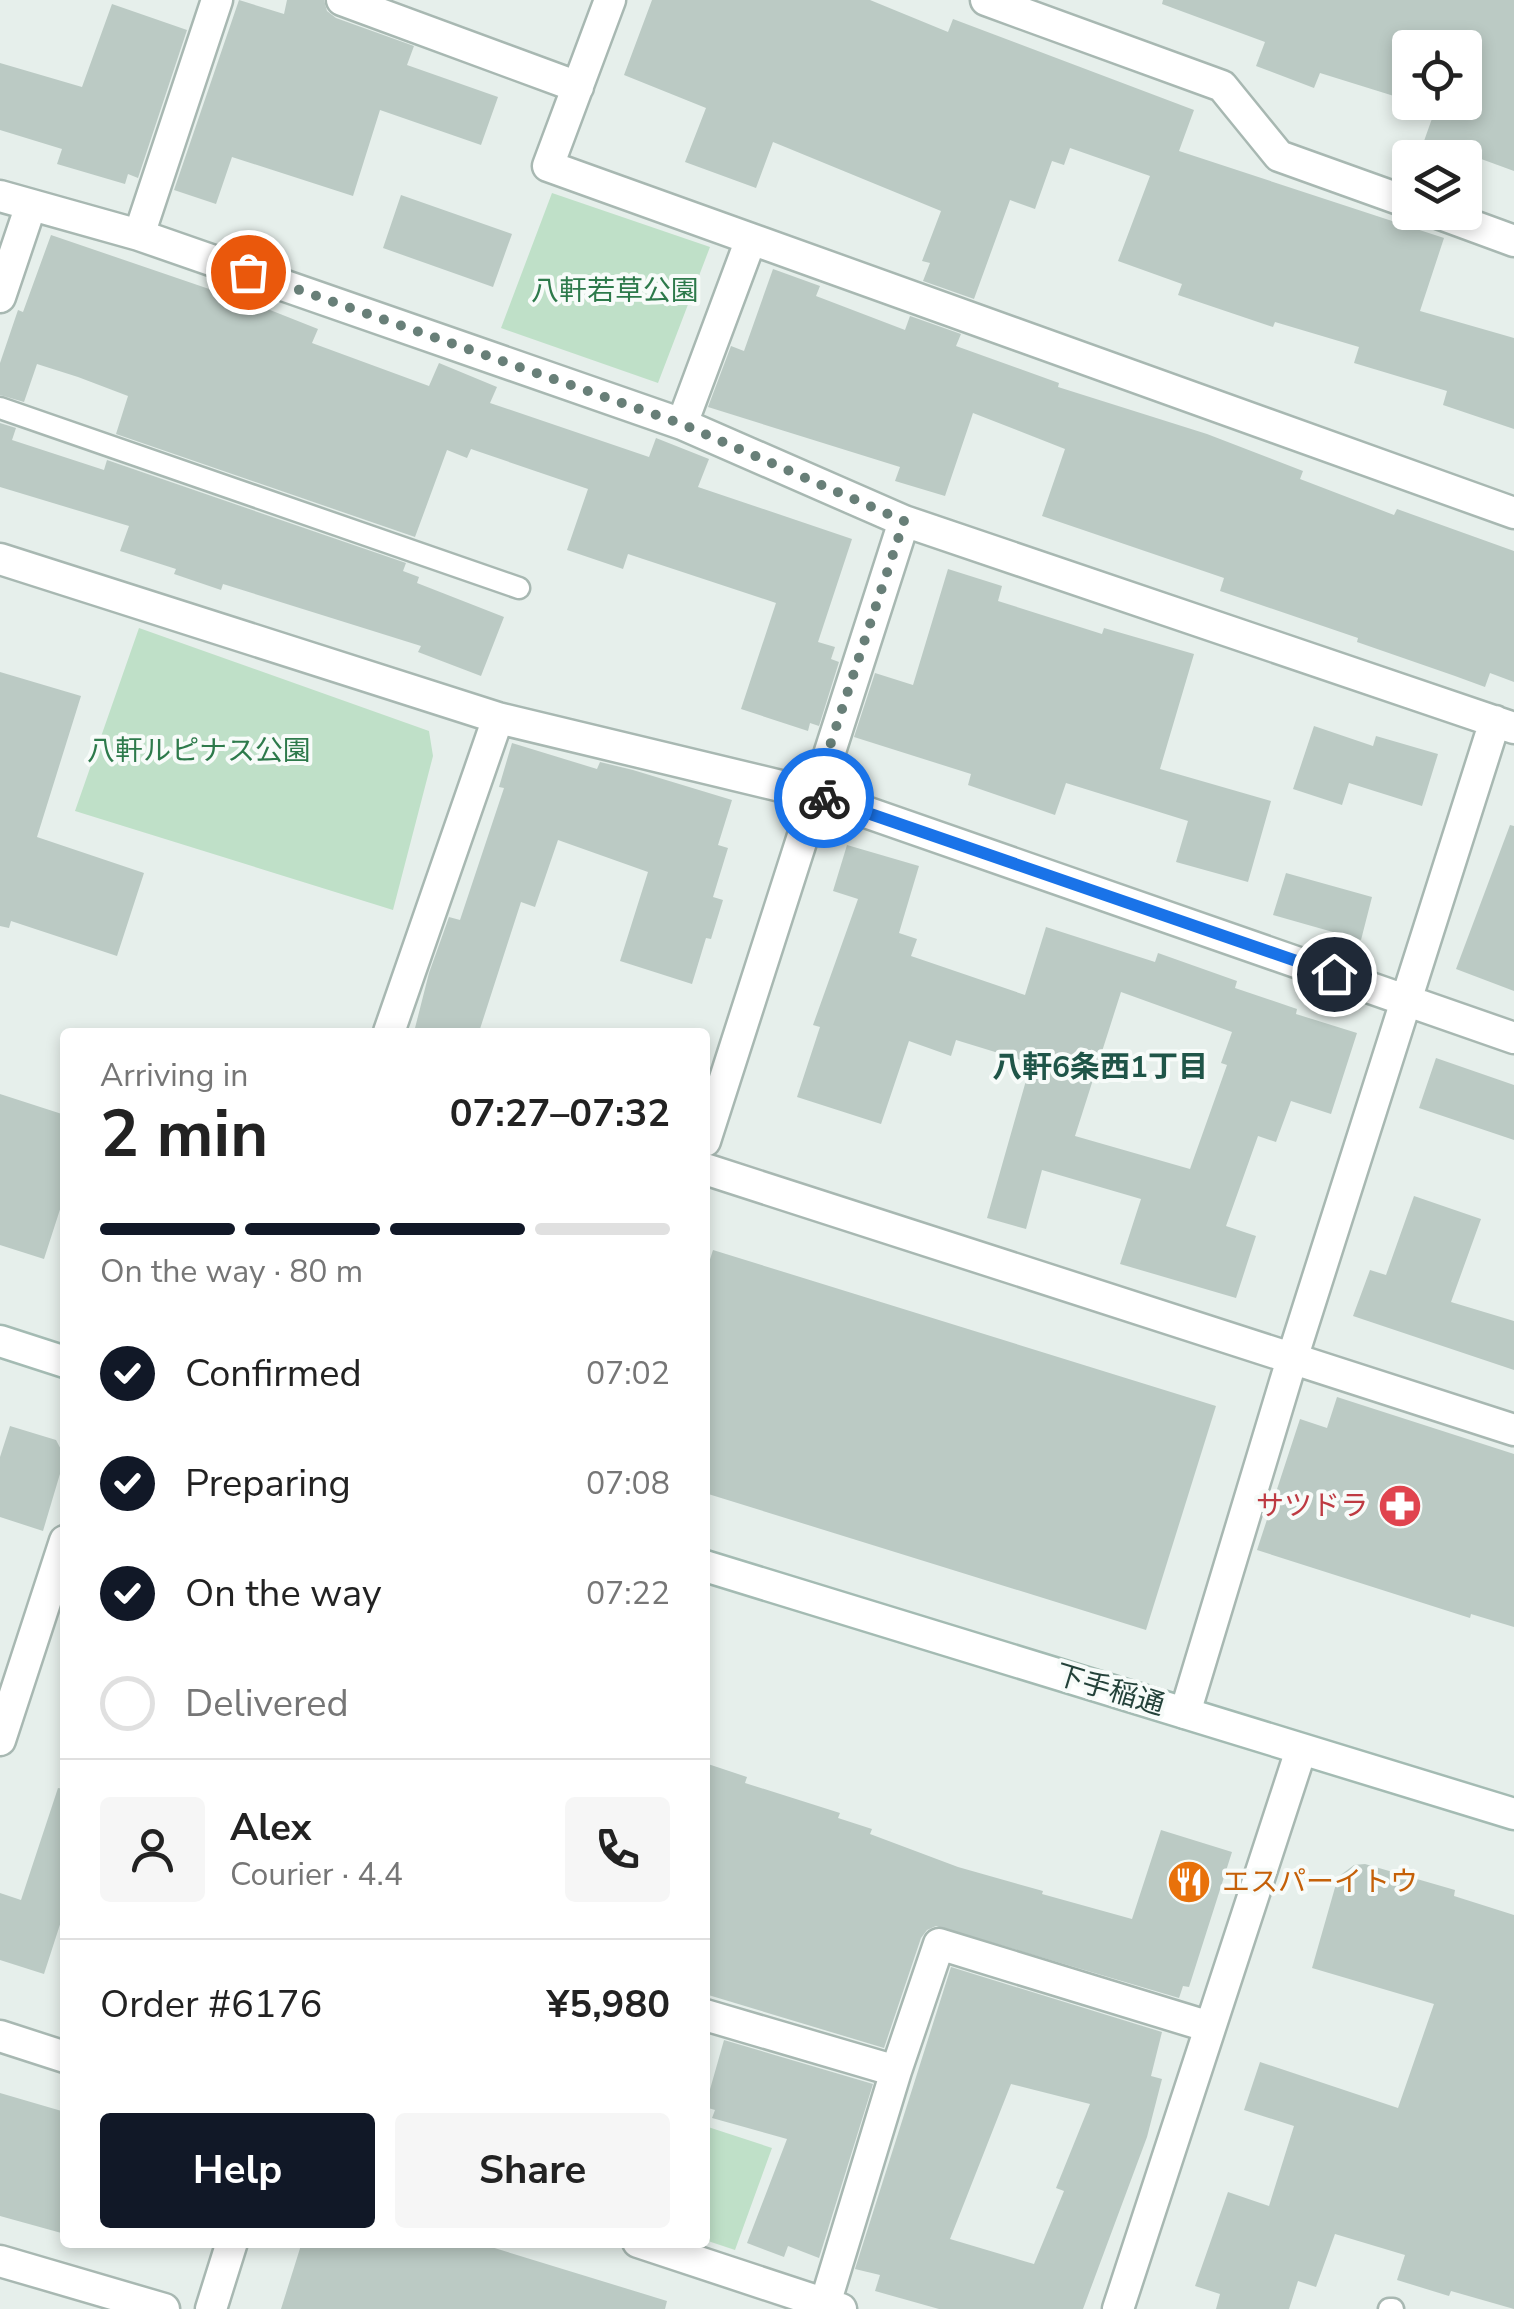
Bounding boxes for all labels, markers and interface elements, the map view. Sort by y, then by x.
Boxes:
map controls [1392,30,1482,230]
button: locate [1392,30,1482,120]
button: layers [1392,140,1482,230]
pin [206,230,291,315]
icon: bag [221,245,276,300]
park label: 八軒若草公園 [531,272,699,310]
park label: 八軒ルピナス公園 [87,732,311,770]
courier [774,748,874,848]
icon: bike [797,771,852,826]
pin [1292,932,1377,1017]
icon: home [1307,947,1362,1002]
district label: 八軒6条西1丁目 [992,1047,1208,1088]
text: Arriving in [100,1054,248,1097]
text: 07:27–07:32 [450,1088,670,1139]
text: 2 min [100,1090,268,1179]
text: On the way · 80 m [100,1250,363,1293]
icon: check [100,1346,155,1401]
text: Confirmed [185,1348,362,1399]
text: 07:02 [586,1352,670,1395]
icon: check [100,1456,155,1511]
text: Preparing [185,1458,351,1509]
text: 07:08 [586,1462,670,1505]
pharmacy icon: サツドラ [1377,1483,1423,1529]
place label: サツドラ [1256,1487,1368,1525]
icon: check [100,1566,155,1621]
text: On the way [185,1568,381,1619]
text: 07:22 [586,1572,670,1615]
street label: 下手稲通 [1051,1655,1169,1725]
text: Delivered [185,1678,349,1729]
button: person [100,1797,205,1902]
button: phone [565,1797,670,1902]
text: Alex [230,1802,311,1853]
text: Courier · 4.4 [230,1853,403,1896]
restaurant icon: エスパーイトウ [1166,1859,1212,1905]
place label: エスパーイトウ [1222,1863,1418,1901]
text: Order #6176 [100,1979,322,2030]
text: ¥5,980 [547,1979,670,2030]
button: Help [100,2113,375,2228]
button: Share [395,2113,670,2228]

